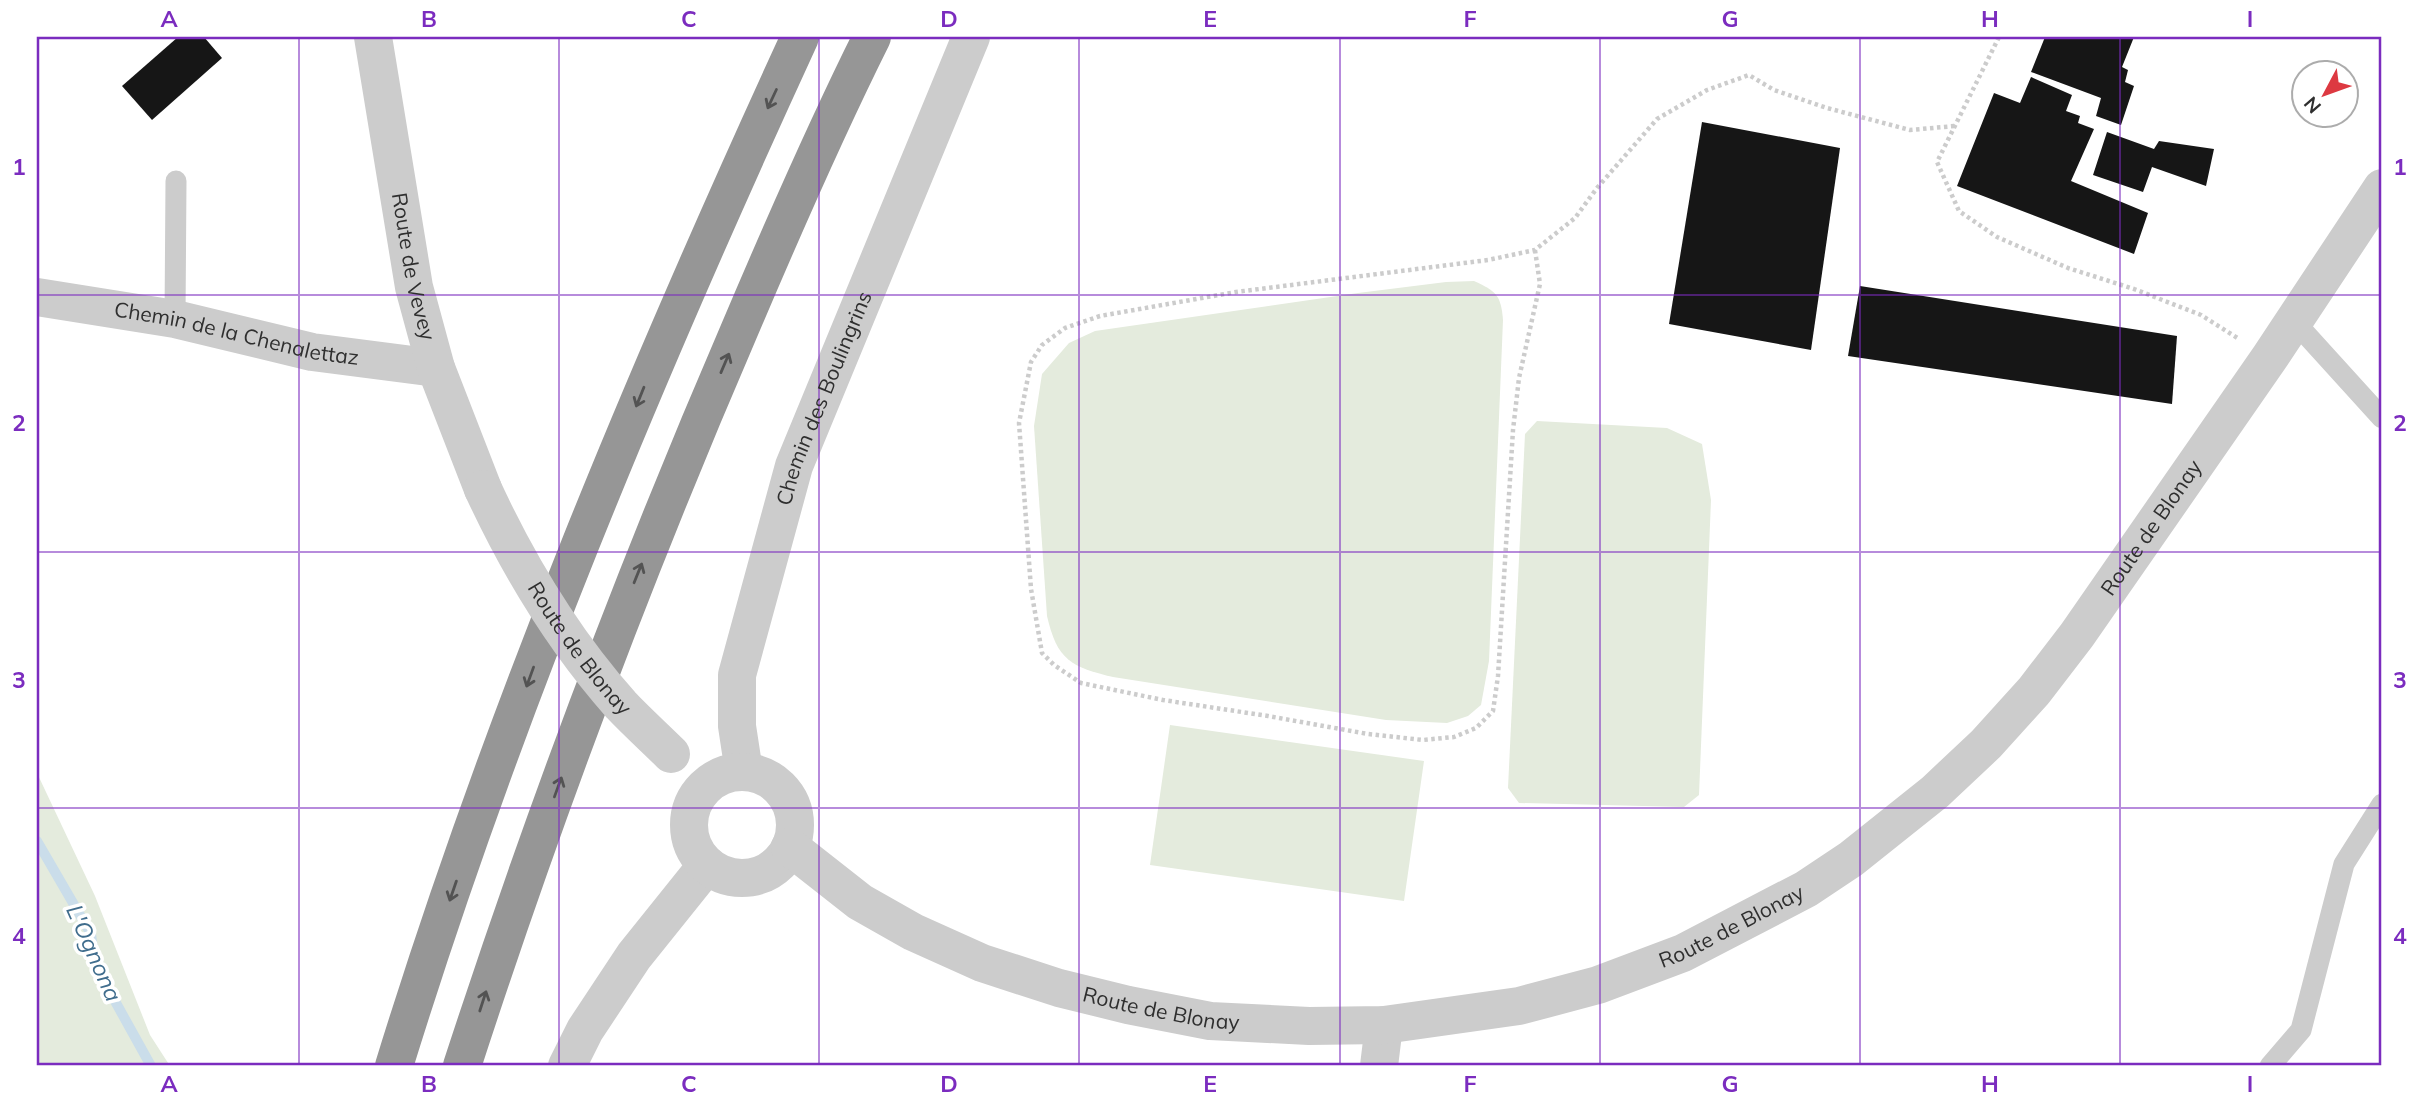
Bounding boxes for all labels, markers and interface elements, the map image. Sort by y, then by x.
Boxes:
text: A [160,4,178,33]
text: B [421,4,437,33]
text: C [681,4,697,33]
text: D [940,4,958,33]
text: E [1203,4,1217,33]
text: F [1463,4,1477,33]
text: G [1721,4,1739,33]
text: H [1981,4,1999,33]
text: I [2247,4,2253,33]
north arrow [2290,60,2360,130]
one-way arrow [765,88,778,109]
text: N [2298,92,2326,118]
text: 1 [12,152,26,181]
text: 1 [2393,152,2407,181]
street label: Route de Vevey [387,190,442,343]
street label: Chemin des Boulingrins [770,287,877,508]
street label: Chemin de la Chenalettaz [112,295,360,370]
one-way arrow [719,353,732,374]
one-way arrow [633,385,646,407]
text: 2 [12,408,26,437]
text: 2 [2393,408,2407,437]
street label: Route de Blonay [2094,454,2207,600]
one-way arrow [632,563,645,585]
street label: Route de Blonay [523,577,638,720]
text: 3 [12,665,26,694]
one-way arrow [523,665,535,687]
text: 3 [2393,665,2407,694]
one-way arrow [553,776,566,798]
street label: Route de Blonay [1655,878,1808,973]
one-way arrow [446,879,458,901]
water label: L'Ognona [60,900,129,1006]
text: 4 [12,921,26,950]
text: 4 [2393,921,2407,950]
street label: Route de Blonay [1080,980,1240,1034]
one-way arrow [478,991,491,1013]
text: A [160,1069,178,1098]
text: B [421,1069,437,1098]
text: C [681,1069,697,1098]
text: D [940,1069,958,1098]
text: E [1203,1069,1217,1098]
text: F [1463,1069,1477,1098]
text: G [1721,1069,1739,1098]
text: H [1981,1069,1999,1098]
text: I [2247,1069,2253,1098]

